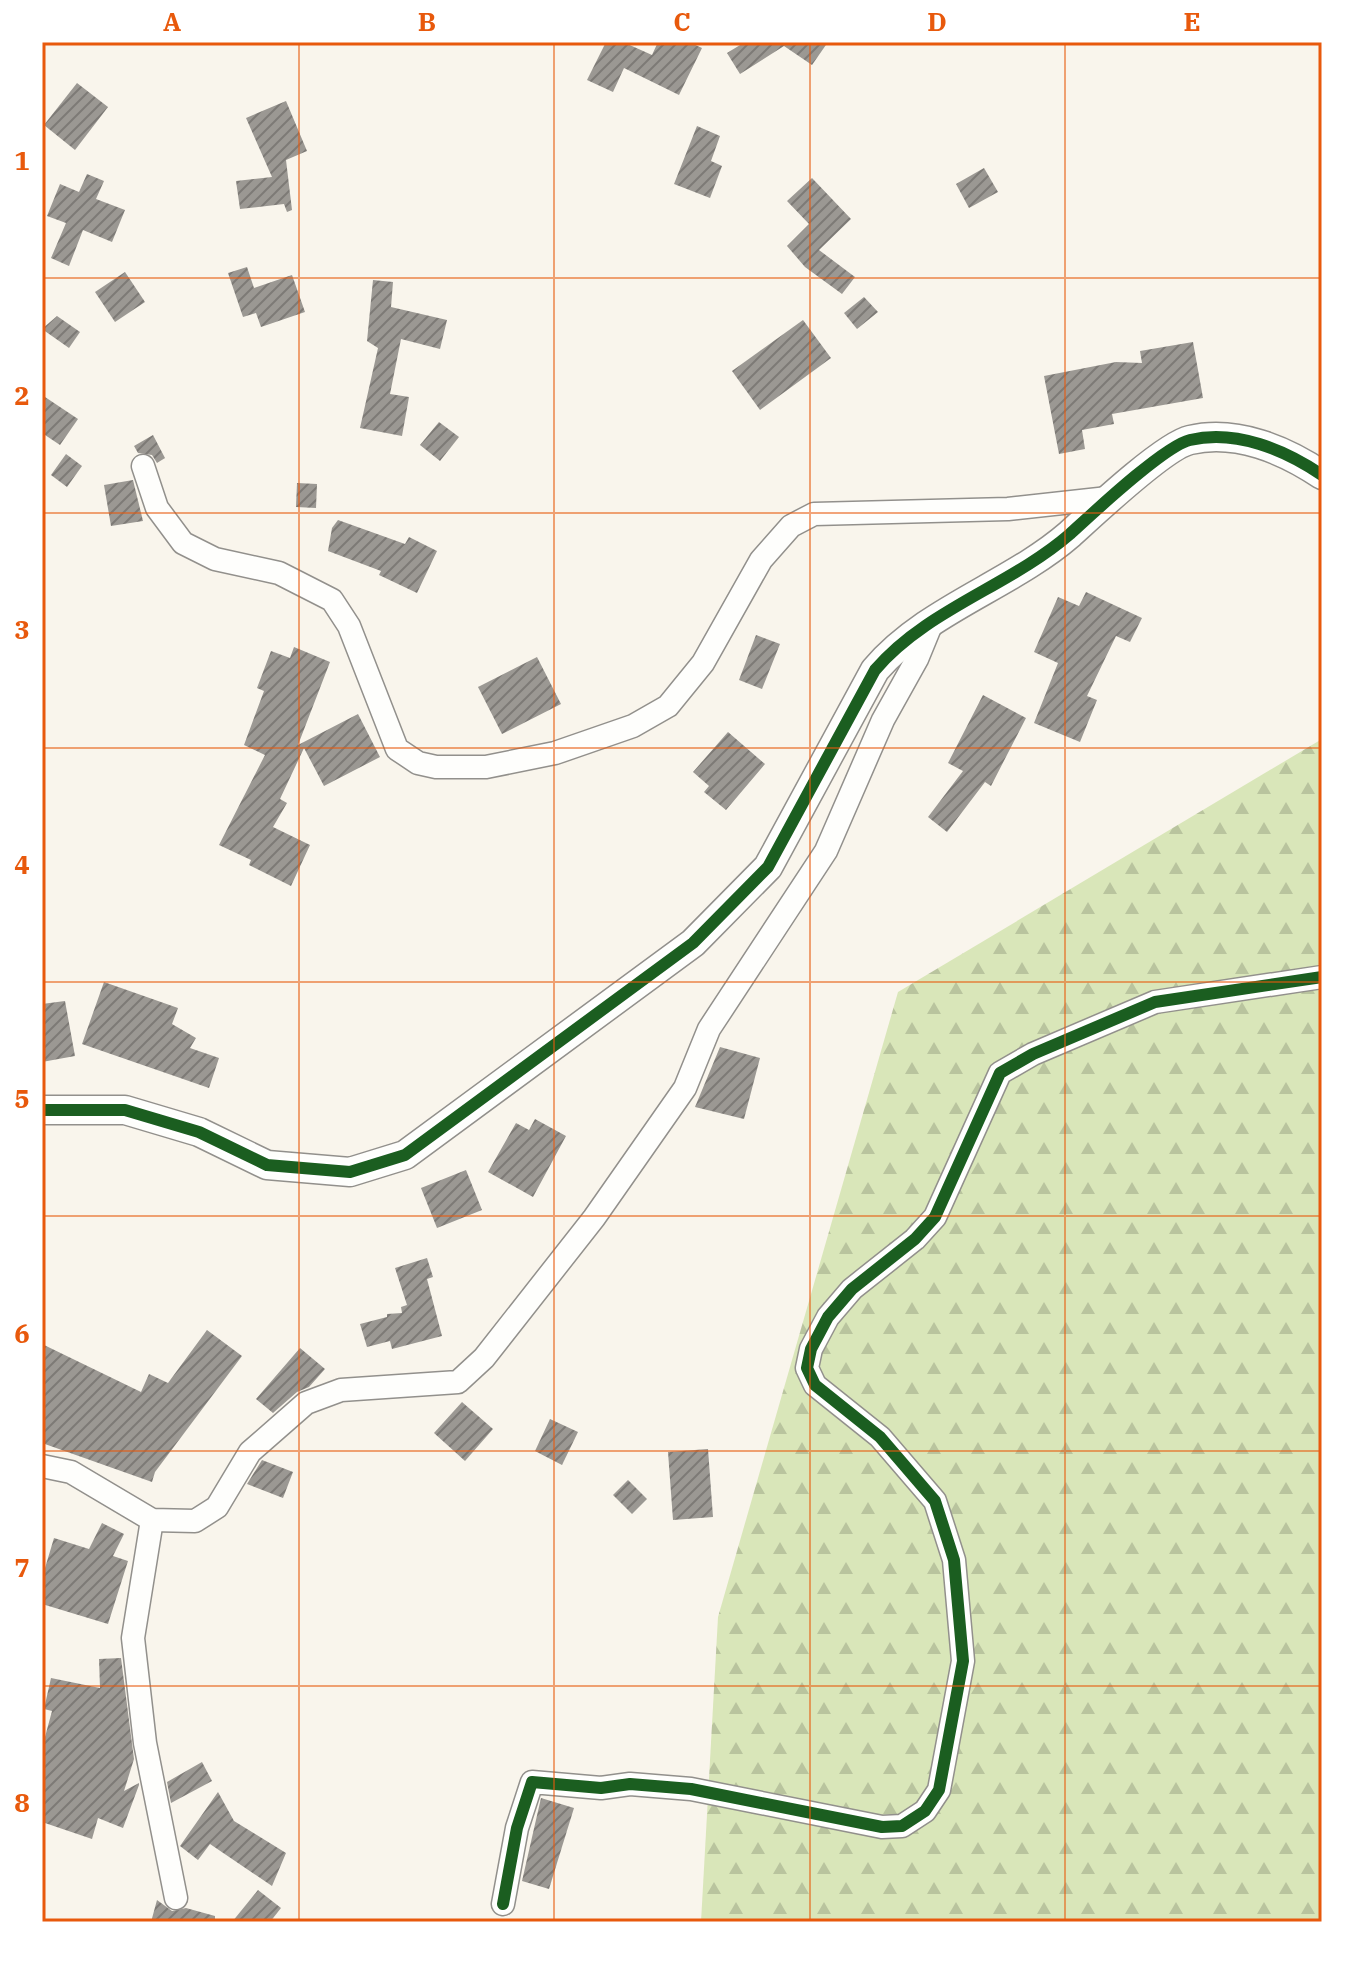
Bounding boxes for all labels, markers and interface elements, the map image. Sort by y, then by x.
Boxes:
text: A [163,4,181,38]
text: B [418,4,436,38]
text: C [673,4,691,38]
text: D [927,4,947,38]
text: E [1183,4,1201,38]
text: 1 [14,143,30,177]
text: 2 [14,378,30,412]
text: 3 [14,612,30,646]
text: 4 [14,847,30,881]
text: 5 [14,1081,30,1115]
text: 6 [14,1316,30,1350]
text: 7 [14,1550,30,1584]
text: 8 [14,1785,30,1819]

